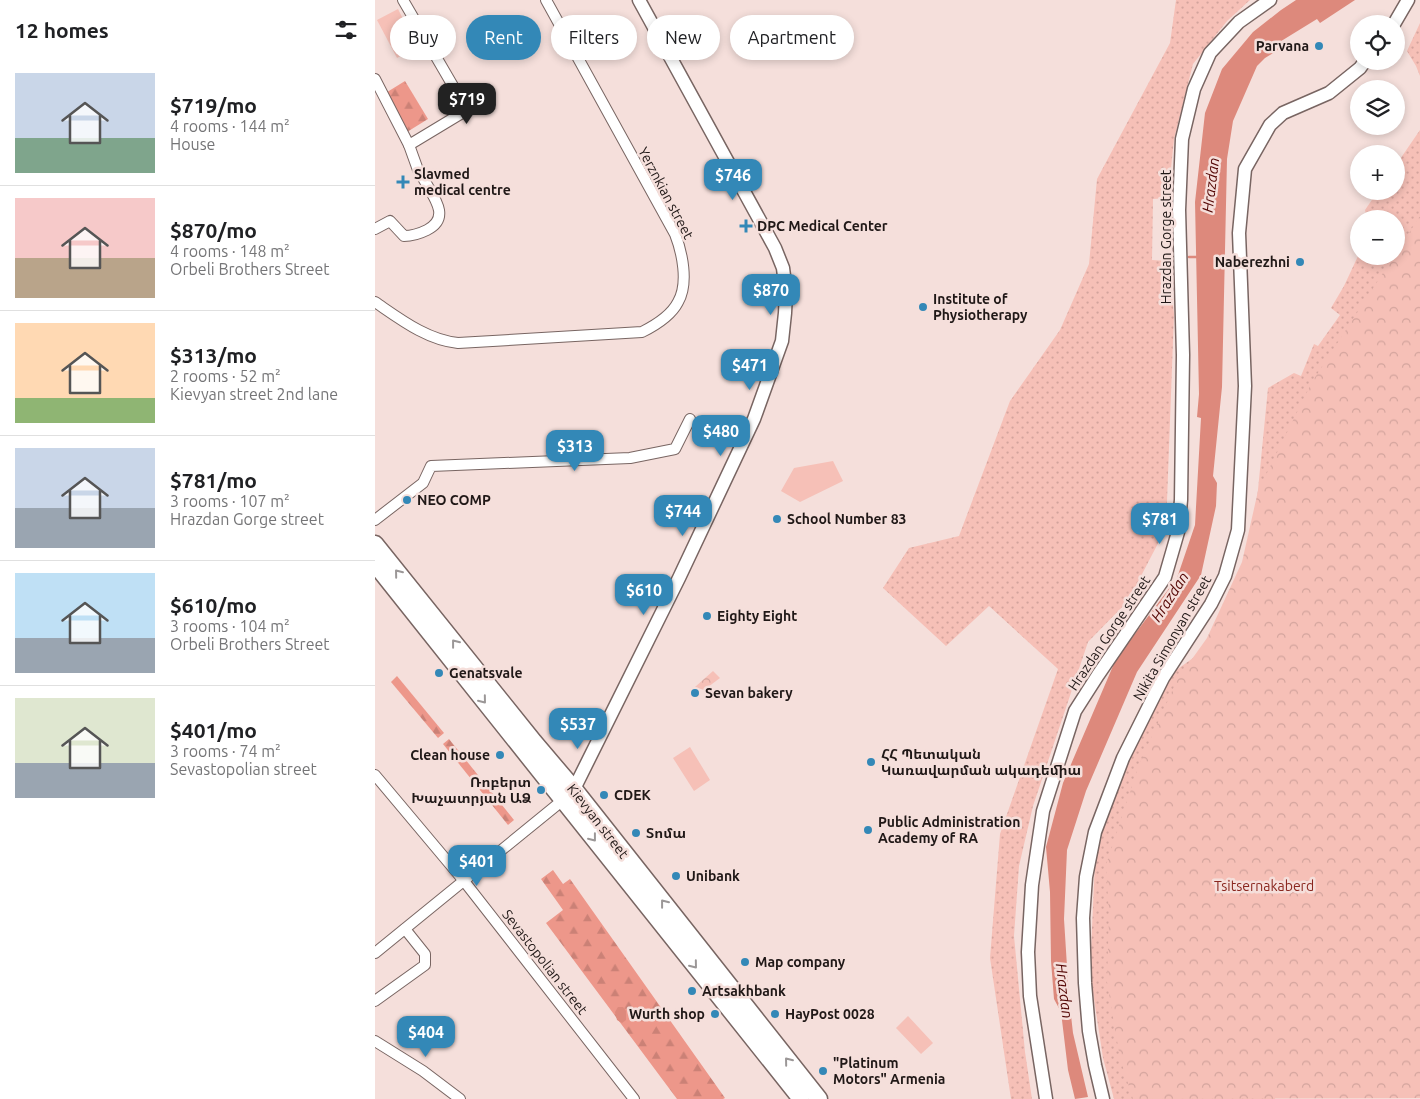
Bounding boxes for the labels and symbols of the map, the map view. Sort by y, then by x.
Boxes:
place label: Parvana [1256,38,1309,54]
marker: Parvana [1313,40,1325,52]
pin: $719 [437,82,497,125]
street label: Yerznkian street [635,144,697,242]
water label: Hrazdan [1199,156,1222,213]
pin: $746 [703,158,763,201]
place label: Slavmed medical centre [414,166,511,198]
street label: Hrazdan Gorge street [1158,169,1174,304]
marker: Slavmed medical centre [396,175,410,189]
place label: DPC Medical Center [757,218,888,234]
marker: DPC Medical Center [739,219,753,233]
place label: Naberezhni [1215,254,1290,270]
marker: Naberezhni [1294,256,1306,268]
pin: $870 [741,274,801,316]
place label: Institute of Physiotherapy [933,291,1028,323]
marker: Institute of Physiotherapy [917,301,929,313]
pin: $471 [720,348,780,391]
pin: $480 [691,414,751,457]
pin: $313 [545,430,605,472]
place label: NEO COMP [417,492,491,508]
marker: NEO COMP [401,494,413,506]
pin: $744 [653,494,713,537]
pin: $781 [1130,502,1190,545]
place label: School Number 83 [787,511,906,527]
marker: School Number 83 [771,513,783,525]
one-way arrow [395,569,404,578]
water label: Hrazdan [1147,569,1192,625]
street label: Hrazdan Gorge street [1065,572,1154,693]
street label: Nikita Simonyan street [1130,572,1215,703]
pin: $610 [614,574,674,616]
place label: Eighty Eight [717,608,797,624]
marker: Eighty Eight [701,610,713,622]
one-way arrow [451,639,460,648]
place label: Genatsvale [449,665,522,681]
marker: Genatsvale [433,667,445,679]
place label: Sevan bakery [705,685,793,701]
marker: Sevan bakery [689,687,701,699]
one-way arrow [477,694,485,703]
pin: $537 [548,708,608,750]
place label: ՀՀ Պետական Կառավարման ակադեմիա [881,746,1081,778]
place label: Clean house [410,747,490,763]
marker: Clean house [494,749,506,761]
marker: ՀՀ Պետական Կառավարման ակադեմիա [865,756,877,768]
place label: Ռոբերտ Խաչատրյան ԱՁ [411,774,531,806]
street label: Kievyan street [564,781,632,862]
marker: Ռոբերտ Խաչատրյան ԱՁ [535,784,547,796]
place label: CDEK [614,787,651,803]
marker: CDEK [598,789,610,801]
place label: Public Administration Academy of RA [878,814,1020,846]
marker: Public Administration Academy of RA [862,824,874,836]
place label: Տոմա [646,825,686,841]
marker: Տոմա [630,827,642,839]
one-way arrow [587,832,595,841]
pin: $401 [447,844,507,887]
place label: Unibank [686,868,740,884]
marker: Unibank [670,870,682,882]
park label: Tsitsernakaberd [1214,878,1314,894]
one-way arrow [660,900,669,909]
street label: Sevastopolian street [499,906,591,1018]
place label: Map company [755,954,846,970]
marker: Map company [739,956,751,968]
one-way arrow [689,960,698,969]
water label: Hrazdan [1053,962,1076,1019]
place label: Artsakhbank [702,983,786,999]
marker: Artsakhbank [686,985,698,997]
place label: Wurth shop [629,1006,705,1022]
place label: HayPost 0028 [785,1006,875,1022]
marker: Wurth shop [709,1008,721,1020]
marker: HayPost 0028 [769,1008,781,1020]
pin: $404 [396,1016,456,1058]
place label: "Platinum Motors" Armenia [833,1055,945,1087]
one-way arrow [785,1058,794,1067]
marker: "Platinum Motors" Armenia [817,1065,829,1077]

